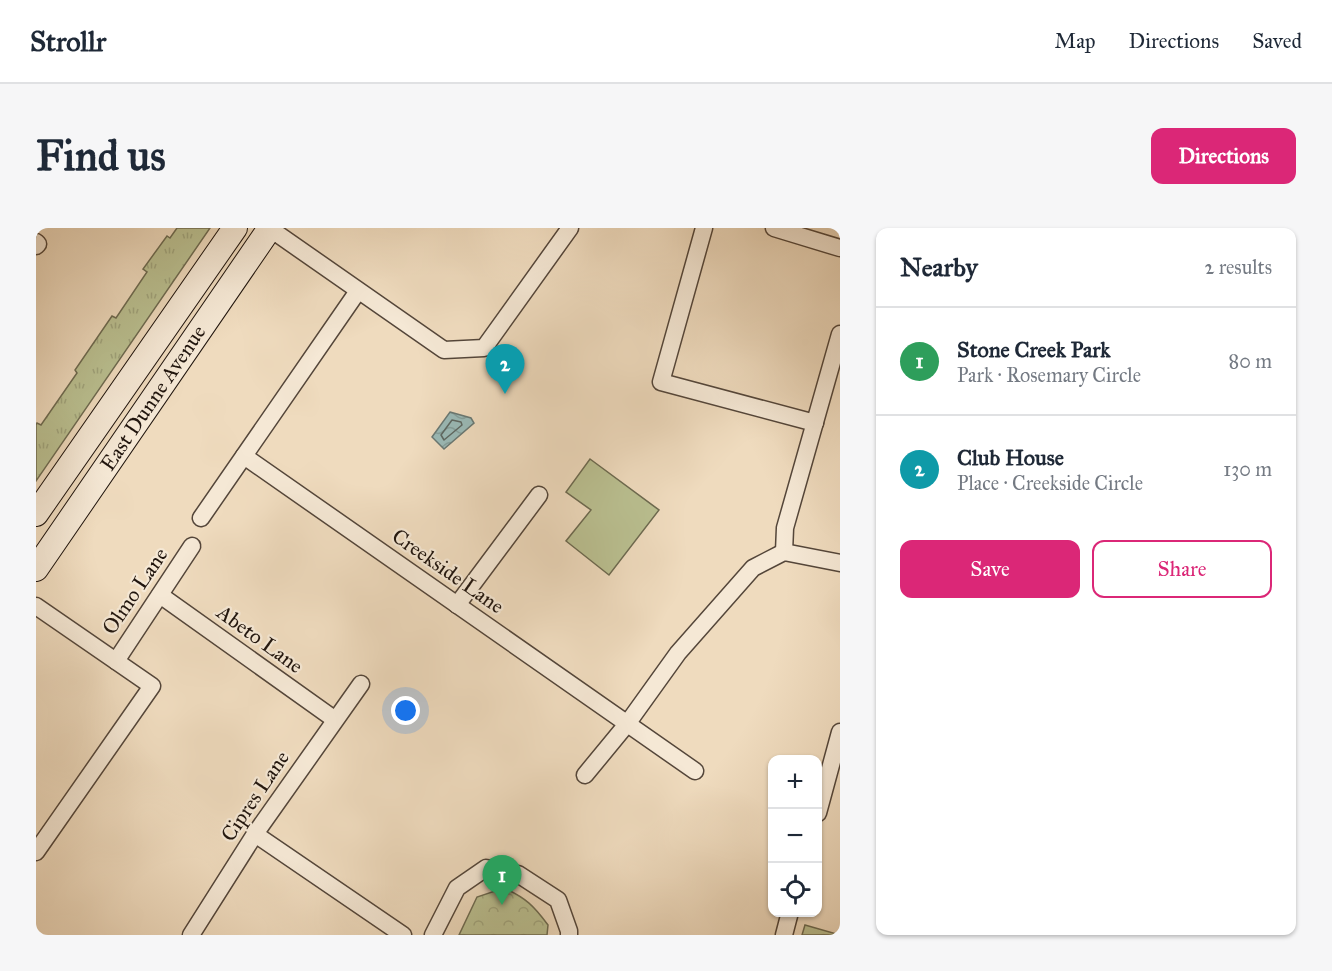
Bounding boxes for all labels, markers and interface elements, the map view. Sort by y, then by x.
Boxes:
text: Strollr [30,24,106,59]
text: Map [1055,28,1096,54]
text: Directions [1129,28,1219,54]
text: Saved [1252,28,1302,54]
button: Directions [1151,128,1296,184]
text: Find us [36,130,166,182]
text: Nearby [900,251,978,283]
text: 2 results [1204,255,1272,279]
street label: East Dunne Avenue [95,320,212,476]
text: Stone Creek Park [957,336,1111,363]
pin: 2 [486,344,524,394]
text: 1 [916,349,923,373]
text: 80 m [1229,349,1272,373]
text: Park · Rosemary Circle [957,363,1141,387]
text: Club House [957,444,1064,471]
text: 2 [915,457,924,481]
text: 130 m [1223,457,1272,481]
text: Place · Creekside Circle [957,471,1143,495]
street label: Creekside Lane [387,523,509,619]
button: Save [900,540,1080,598]
button: Share [1092,540,1272,598]
street label: Olmo Lane [97,542,174,639]
street label: Abeto Lane [211,598,308,679]
your location [391,696,420,725]
street label: Cipres Lane [215,746,295,846]
map controls [768,755,822,917]
button: + [768,755,822,809]
button: − [768,809,822,863]
pin: 1 [482,856,522,905]
button: locate [768,863,822,917]

